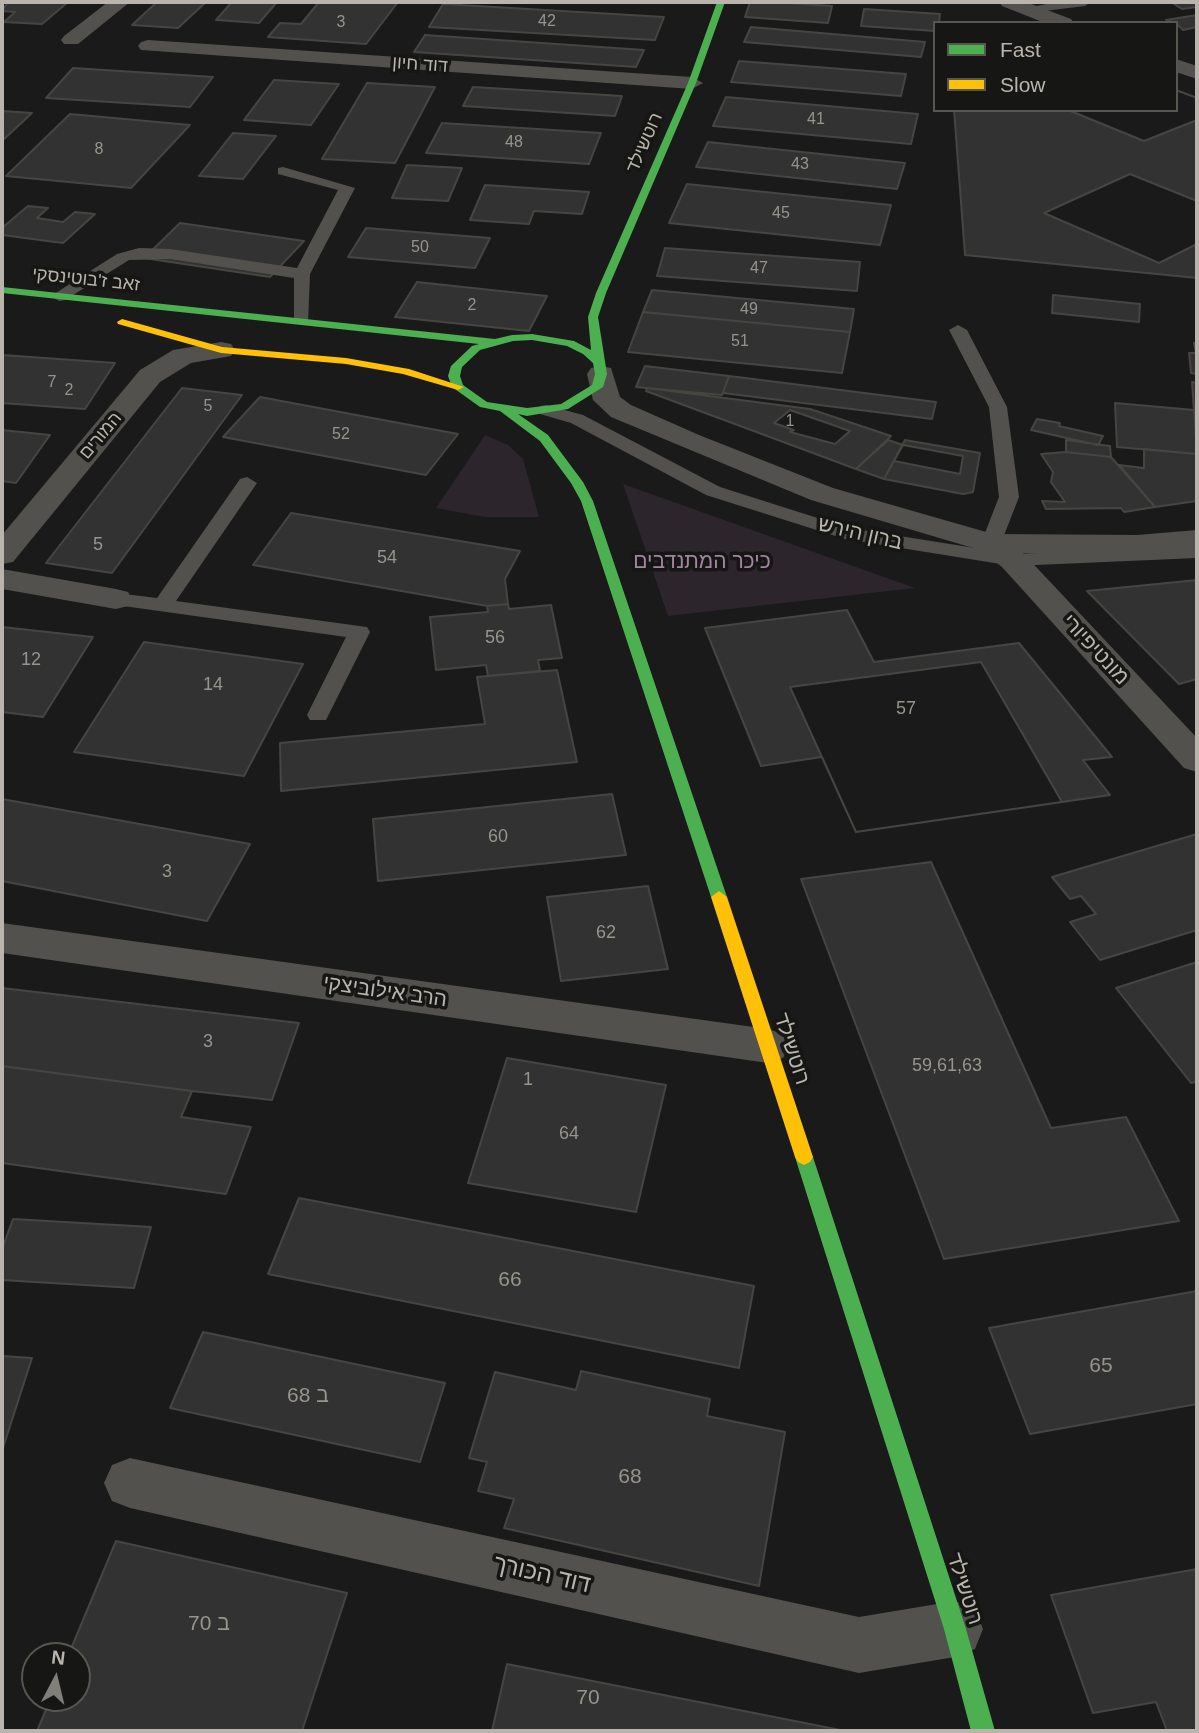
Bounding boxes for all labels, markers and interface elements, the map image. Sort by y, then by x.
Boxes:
house number: 42 [538,12,556,32]
house number: 3 [337,13,345,33]
legend [933,21,1178,112]
text: Fast [1000,38,1041,61]
street label: דוד חיון [392,52,448,78]
text: Slow [1000,73,1046,96]
street label: רוטשילד [622,110,668,176]
house number: 41 [807,110,825,130]
house number: 48 [505,133,523,153]
house number: 8 [95,140,103,160]
house number: 43 [791,155,809,175]
house number: 45 [772,204,790,224]
house number: 50 [411,238,429,258]
house number: 47 [750,259,768,279]
street label: זאב ז'בוטינסקי [31,264,141,296]
house number: 2 [468,296,476,316]
house number: 49 [740,300,758,320]
house number: 51 [731,332,749,352]
house number: 7 [48,373,56,393]
house number: 2 [65,381,73,401]
house number: 5 [204,397,212,417]
street label: המורים [75,408,127,464]
house number: 1 [786,412,794,432]
house number: 52 [332,425,350,445]
street label: ברון הירש [815,512,905,556]
house number: 5 [93,534,103,556]
house number: 54 [377,547,397,569]
park label: כיכר המתנדבים [633,549,771,575]
street label: מונטיפיורי [1056,610,1134,690]
house number: 56 [485,627,505,649]
house number: 12 [21,649,41,671]
house number: 14 [203,674,223,696]
house number: 57 [896,698,916,720]
house number: 60 [488,826,508,848]
house number: 3 [162,861,172,883]
house number: 62 [596,922,616,944]
street label: הרב אילוביצקי [321,971,449,1013]
street label: רוטשילד [768,1010,814,1088]
house number: 3 [203,1031,213,1053]
house number: 59,61,63 [912,1055,982,1077]
house number: 1 [523,1069,533,1091]
house number: 64 [559,1123,579,1145]
house number: 66 [498,1267,522,1293]
house number: 65 [1089,1353,1113,1379]
house number: 68 ב [287,1383,329,1409]
house number: 68 [618,1464,642,1490]
street label: דוד הכורך [491,1550,593,1600]
street label: רוטשילד [941,1550,987,1628]
house number: 70 ב [188,1611,230,1637]
north arrow [21,1642,91,1712]
text: N [50,1646,66,1669]
house number: 70 [576,1685,600,1711]

